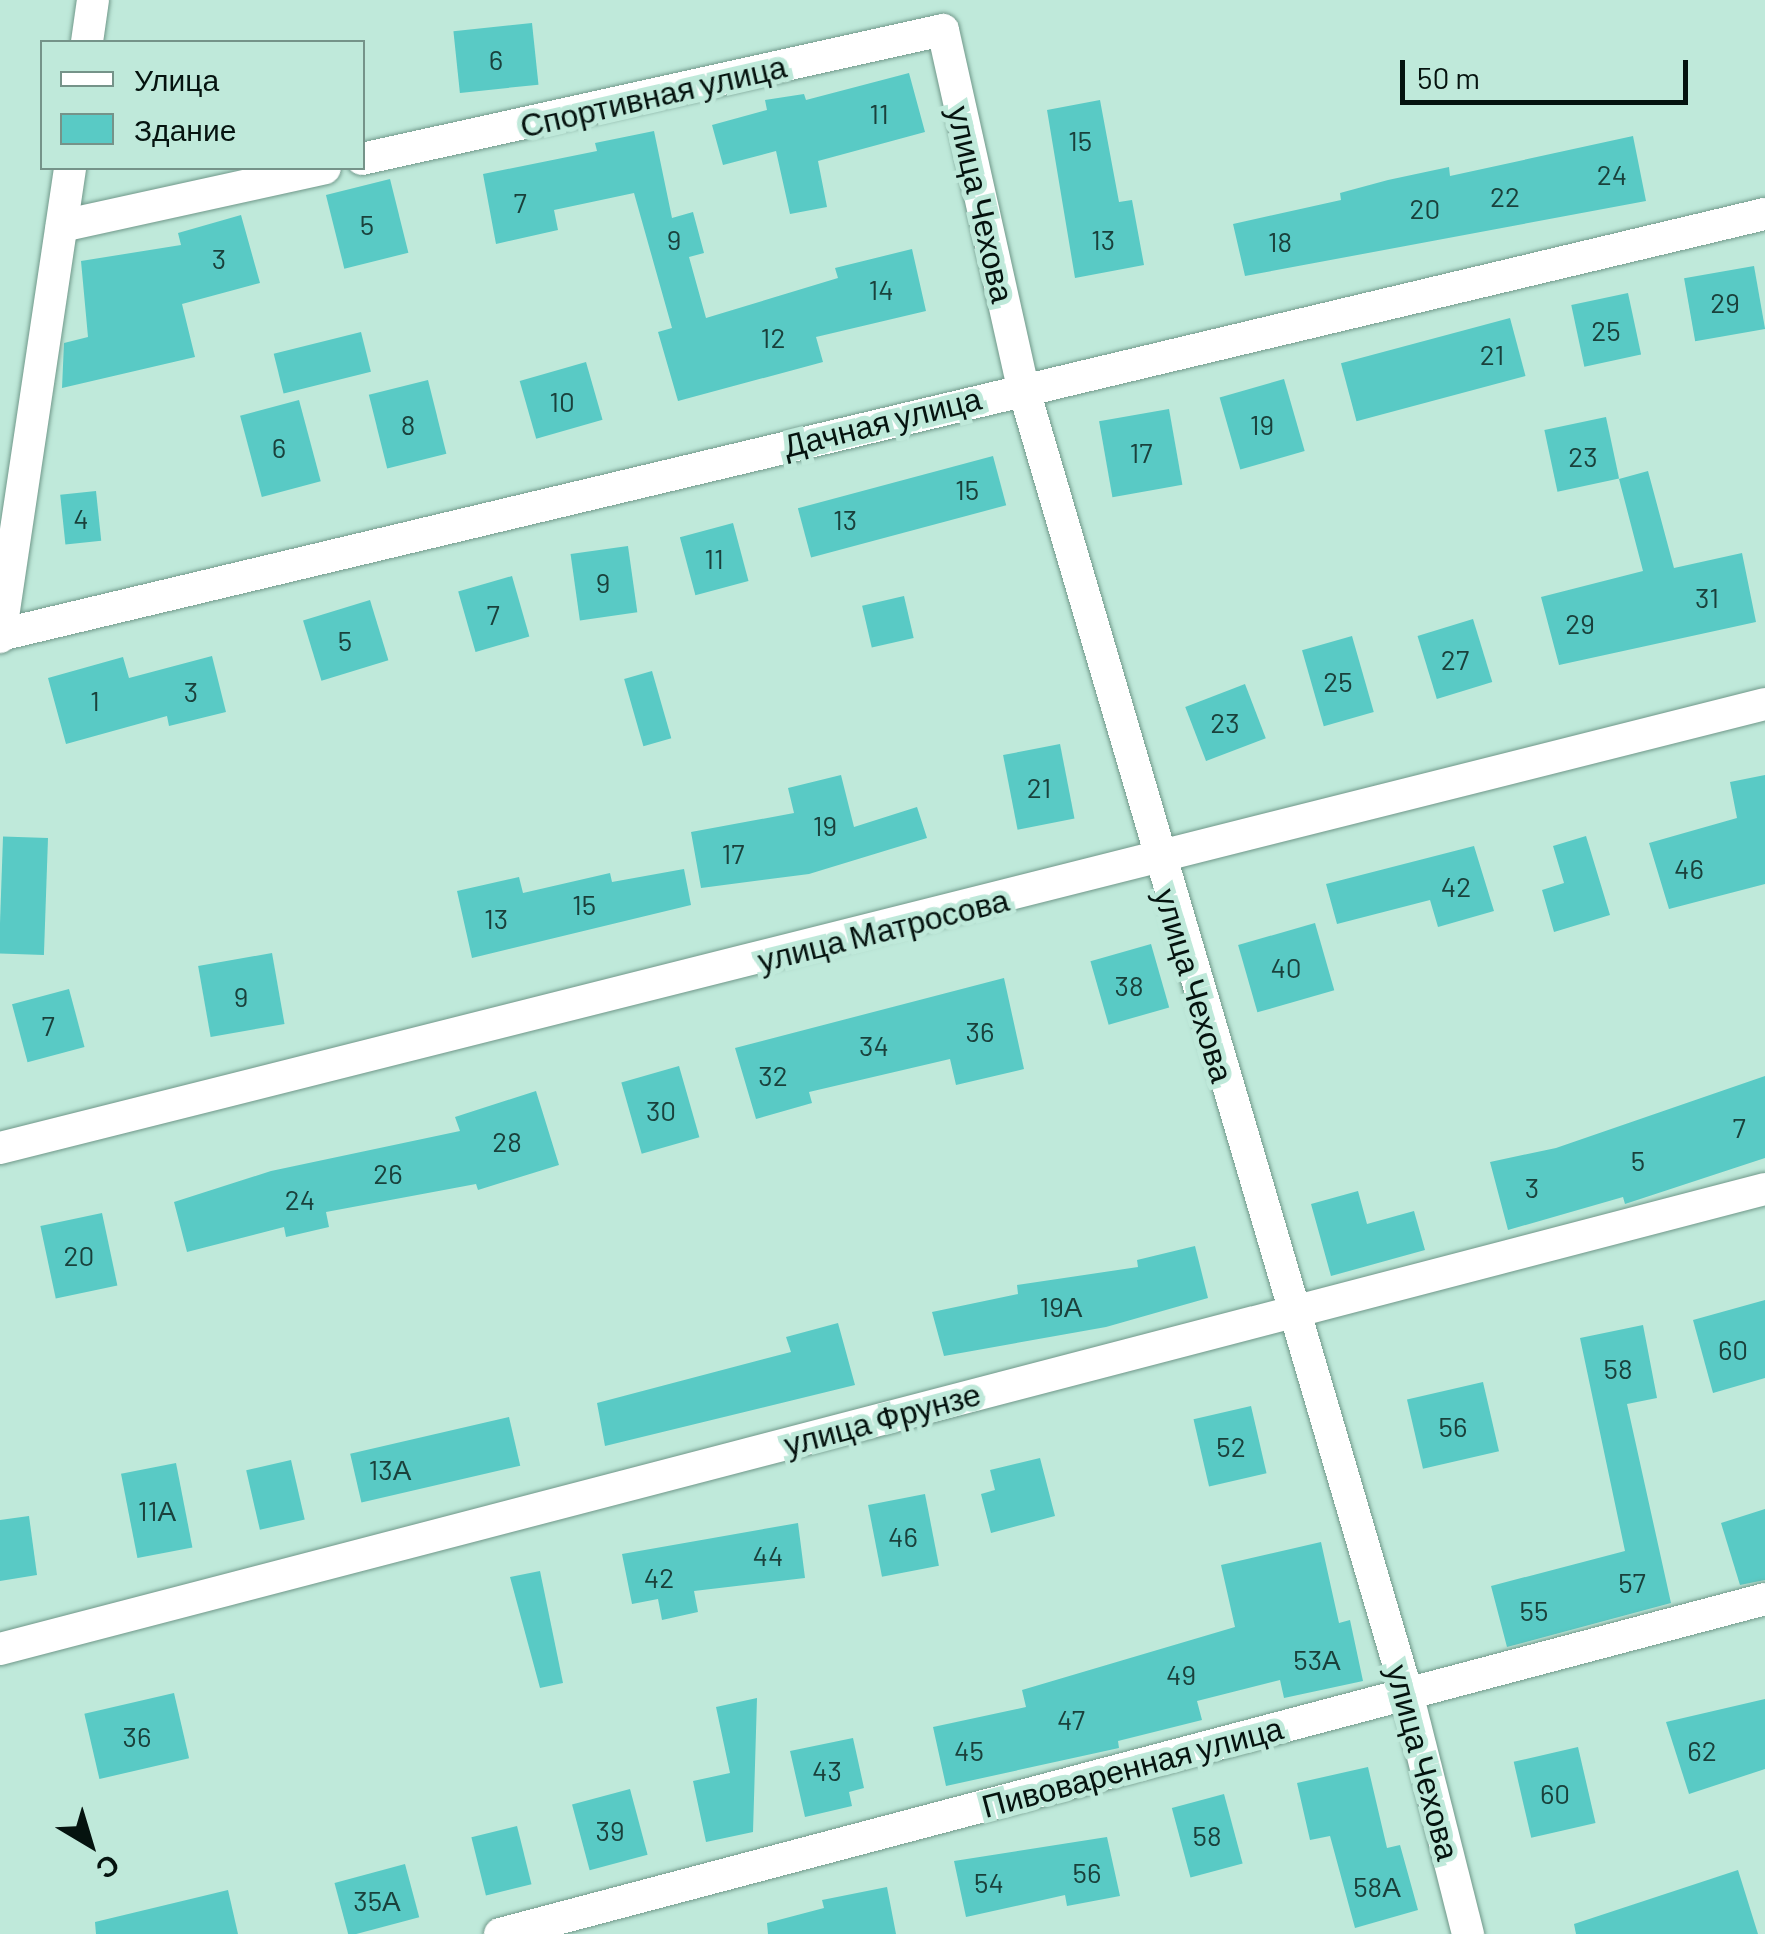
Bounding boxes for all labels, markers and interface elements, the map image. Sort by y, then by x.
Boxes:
legend [40,40,365,170]
scale bar [1405,40,1692,102]
house number: 6 [489,42,503,76]
street label: Спортивная улица [516,46,790,144]
text: 50 m [1417,59,1480,95]
text: Улица [134,61,219,97]
house number: 11 [869,96,889,130]
street label: улица Чехова [941,102,1023,306]
text: Здание [134,111,236,147]
house number: 15 [1068,123,1092,157]
house number: 24 [1597,157,1627,191]
house number: 22 [1490,179,1520,213]
house number: 7 [513,185,527,219]
house number: 20 [1410,191,1440,225]
house number: 5 [360,207,374,241]
house number: 9 [667,222,681,256]
house number: 13 [1091,222,1115,256]
house number: 18 [1268,224,1292,258]
house number: 3 [212,241,226,275]
house number: 14 [868,272,894,306]
house number: 29 [1710,285,1740,319]
house number: 25 [1591,313,1621,347]
house number: 12 [761,320,785,354]
house number: 21 [1480,337,1504,371]
street label: Дачная улица [779,378,985,464]
house number: 10 [549,384,575,418]
house number: 8 [401,407,415,441]
house number: 19 [1250,407,1274,441]
house number: 6 [272,430,286,464]
house number: 17 [1129,435,1153,469]
house number: 23 [1568,439,1598,473]
house number: 15 [955,472,979,506]
house number: 4 [73,501,89,535]
house number: 13 [833,502,857,536]
house number: 11 [704,541,724,575]
house number: 9 [596,565,610,599]
house number: 31 [1695,580,1719,614]
house number: 7 [486,597,500,631]
house number: 29 [1565,606,1595,640]
house number: 5 [338,623,352,657]
house number: 27 [1441,642,1469,676]
house number: 25 [1323,664,1353,698]
house number: 3 [184,674,198,708]
house number: 1 [90,683,100,717]
house number: 23 [1210,705,1240,739]
house number: 21 [1027,770,1051,804]
house number: 19 [813,808,837,842]
house number: 17 [721,836,745,870]
house number: 46 [1674,851,1704,885]
house number: 42 [1441,869,1471,903]
street label: улица Матросова [754,879,1012,979]
street label: улица Чехова [1147,883,1243,1087]
house number: 15 [572,887,596,921]
house number: 13 [484,901,508,935]
house number: 40 [1270,950,1302,984]
house number: 38 [1114,968,1144,1002]
house number: 9 [234,979,248,1013]
house number: 7 [41,1008,55,1042]
house number: 36 [966,1014,994,1048]
house number: 34 [859,1028,889,1062]
house number: 32 [758,1058,788,1092]
house number: 30 [646,1093,676,1127]
house number: 7 [1732,1110,1746,1144]
house number: 28 [492,1124,522,1158]
house number: 5 [1631,1143,1645,1177]
house number: 26 [373,1156,403,1190]
house number: 3 [1525,1170,1539,1204]
house number: 24 [285,1182,315,1216]
house number: 20 [64,1238,94,1272]
house number: 19А [1039,1289,1083,1323]
house number: 60 [1718,1332,1748,1366]
house number: 58 [1604,1351,1632,1385]
street label: улица Фрунзе [780,1373,984,1463]
house number: 56 [1439,1409,1467,1443]
house number: 52 [1216,1429,1246,1463]
house number: 13А [369,1452,411,1486]
house number: 11А [138,1493,176,1527]
house number: 46 [888,1519,918,1553]
house number: 44 [753,1538,783,1572]
house number: 42 [644,1560,674,1594]
house number: 57 [1618,1565,1646,1599]
house number: 55 [1520,1593,1548,1627]
house number: 53А [1293,1642,1341,1676]
house number: 49 [1166,1657,1196,1691]
street label: улица Чехова [1379,1660,1469,1864]
house number: 47 [1057,1702,1085,1736]
street label: Пивоваренная улица [977,1707,1287,1825]
house number: 36 [123,1719,151,1753]
house number: 45 [954,1733,984,1767]
house number: 62 [1687,1733,1717,1767]
house number: 43 [812,1753,842,1787]
house number: 60 [1540,1776,1570,1810]
north arrow [40,1794,140,1894]
house number: 39 [595,1813,625,1847]
house number: 58 [1193,1818,1221,1852]
text: С [90,1848,127,1887]
house number: 56 [1073,1855,1101,1889]
house number: 54 [974,1865,1004,1899]
house number: 58А [1353,1869,1401,1903]
house number: 35А [353,1883,401,1917]

